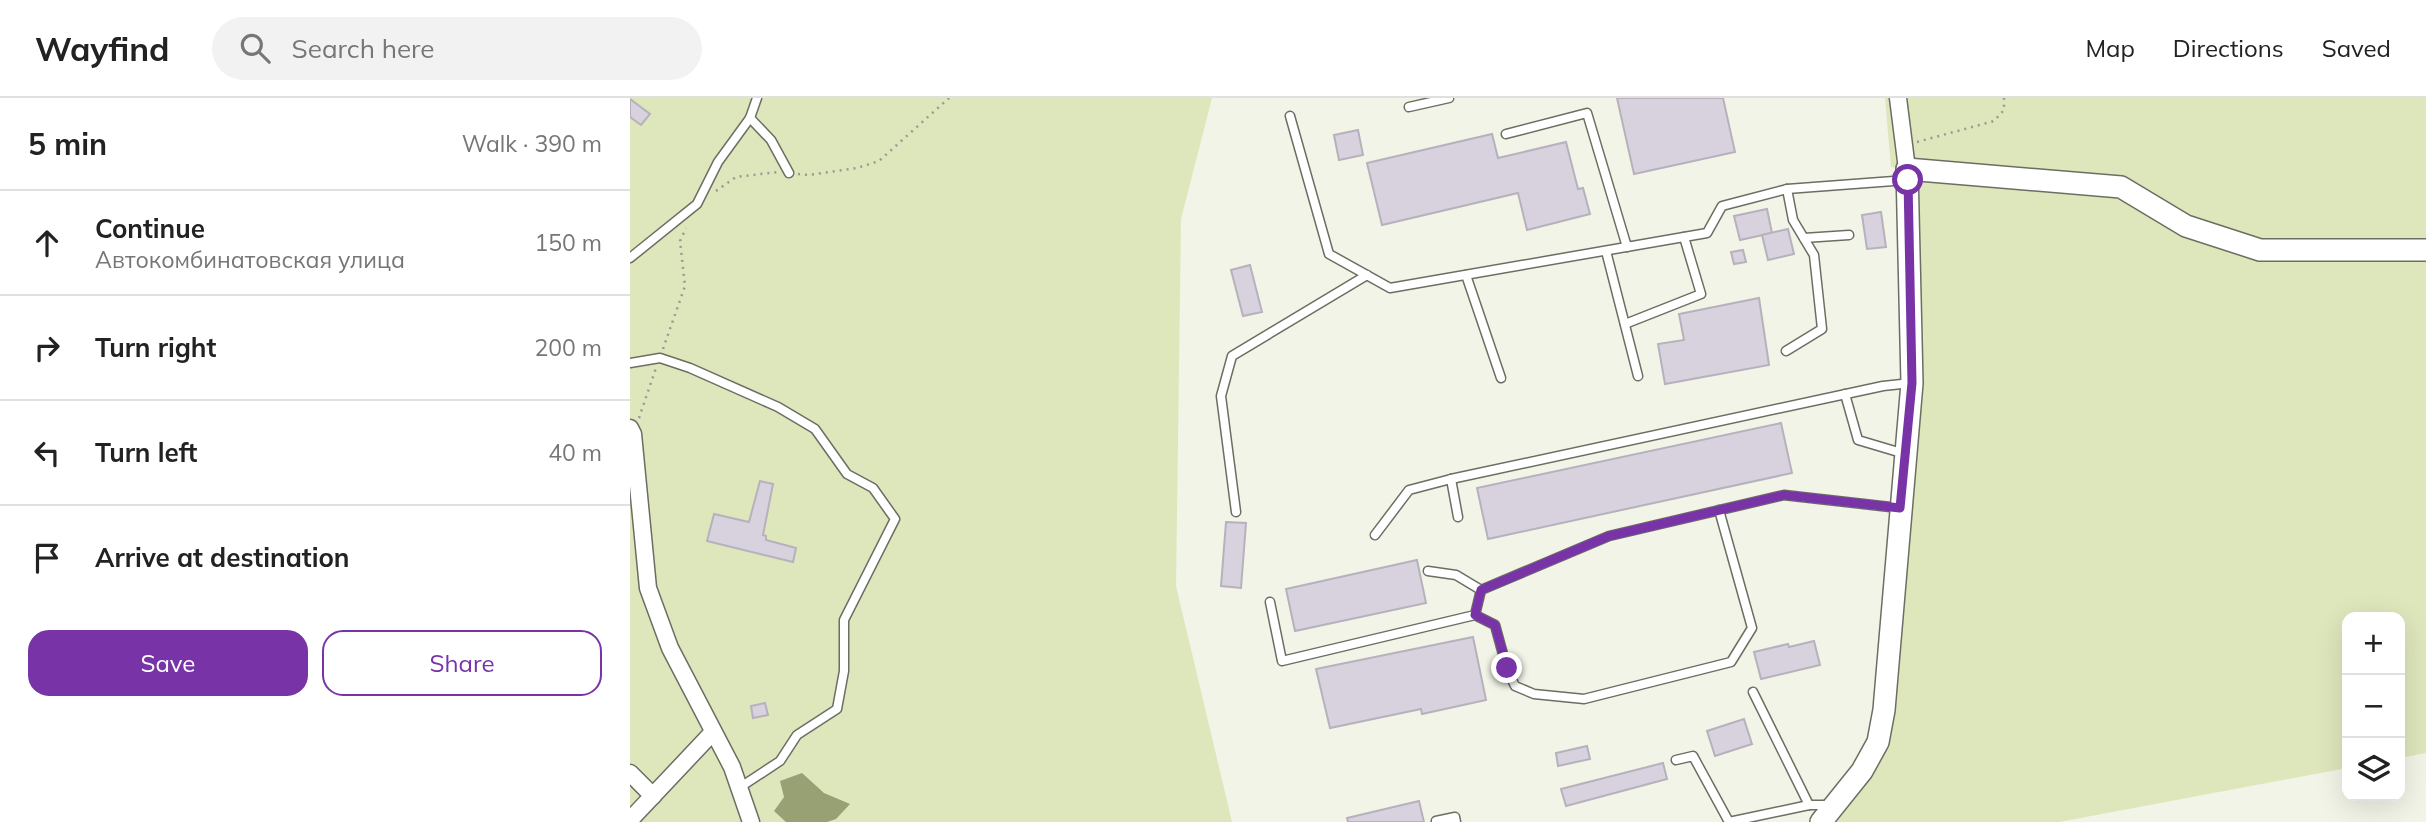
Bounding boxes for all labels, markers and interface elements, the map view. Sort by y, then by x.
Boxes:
search box [212,17,702,80]
text: Wayfind [35,28,170,69]
icon: search [236,29,274,67]
text: Search here [292,32,434,65]
text: Map [2085,33,2135,63]
text: Directions [2173,33,2284,63]
text: Saved [2322,33,2391,63]
text: 5 min [28,125,107,163]
text: Walk · 390 m [462,129,602,158]
route start [1892,164,1923,195]
text: Continue [95,212,205,245]
icon: ahead [28,224,66,262]
text: 150 m [534,228,602,257]
text: Автокомбинатовская улица [95,245,405,274]
icon: right [28,329,66,367]
text: Turn right [95,331,216,364]
text: 200 m [534,333,602,362]
icon: left [28,434,66,472]
text: Turn left [95,436,197,469]
text: 40 m [548,438,602,467]
icon: arrive [28,539,66,577]
text: Arrive at destination [95,541,350,574]
map controls [2342,612,2405,801]
button: + [2342,612,2405,675]
button: Save [28,630,308,696]
button: Share [322,630,602,696]
route end [1491,652,1522,683]
button: − [2342,675,2405,738]
button: layers [2342,738,2405,801]

